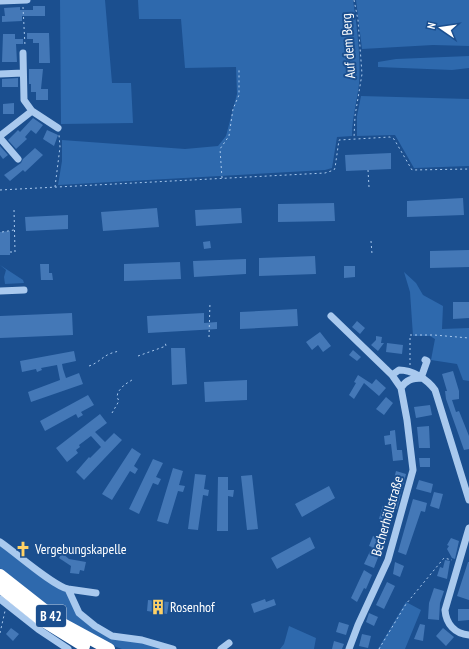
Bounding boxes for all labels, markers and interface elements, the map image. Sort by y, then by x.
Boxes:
north arrow [421,8,461,48]
street label: Auf dem Berg [337,13,359,79]
text: N [424,21,439,30]
street label: Becherhöllstraße [367,474,407,558]
church icon: Vergebungskapelle [14,540,32,558]
place label: Vergebungskapelle [34,540,127,558]
building icon: Rosenhof [149,598,167,616]
place label: Rosenhof [170,598,215,616]
road number: B 42 [36,605,66,627]

